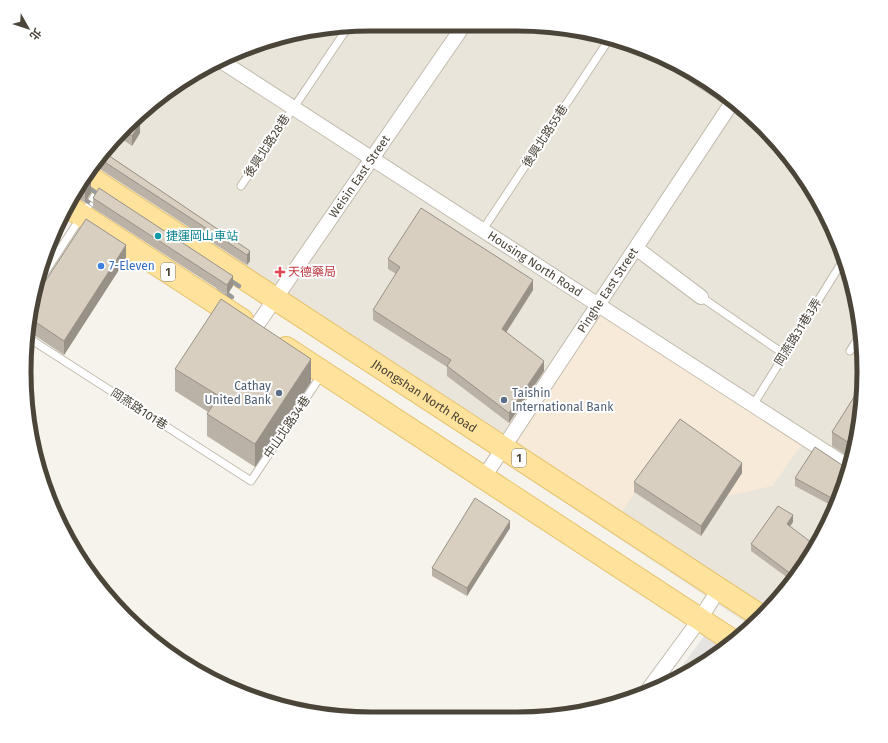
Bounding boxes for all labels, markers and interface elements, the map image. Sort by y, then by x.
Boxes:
north arrow [8,8,48,48]
text: 北 [27,26,44,42]
street label: 後興北路55巷 [520,102,570,170]
street label: 後興北路28巷 [241,112,293,180]
street label: Weisin East Street [326,132,393,221]
street label: Housing North Road [485,228,585,300]
place label: 捷運岡山車站 [166,229,238,243]
marker: 捷運岡山車站 [153,231,163,241]
street label: Pinghe East Street [575,245,641,335]
place label: 7-Eleven [109,259,155,273]
marker: 7-Eleven [96,261,106,271]
road number: 1 [161,263,175,281]
place label: 天德藥局 [288,265,336,279]
marker: 天德藥局 [275,267,285,277]
street label: 岡燕路31巷3弄 [772,296,824,368]
street label: Jhongshan North Road [369,357,479,435]
place label: Cathay United Bank [205,379,272,407]
street label: 岡燕路101巷 [108,385,170,433]
place label: Taishin International Bank [512,386,614,414]
marker: Cathay United Bank [274,388,284,398]
street label: 中山北路34巷 [261,393,313,461]
marker: Taishin International Bank [499,395,509,405]
road number: 1 [512,449,526,467]

